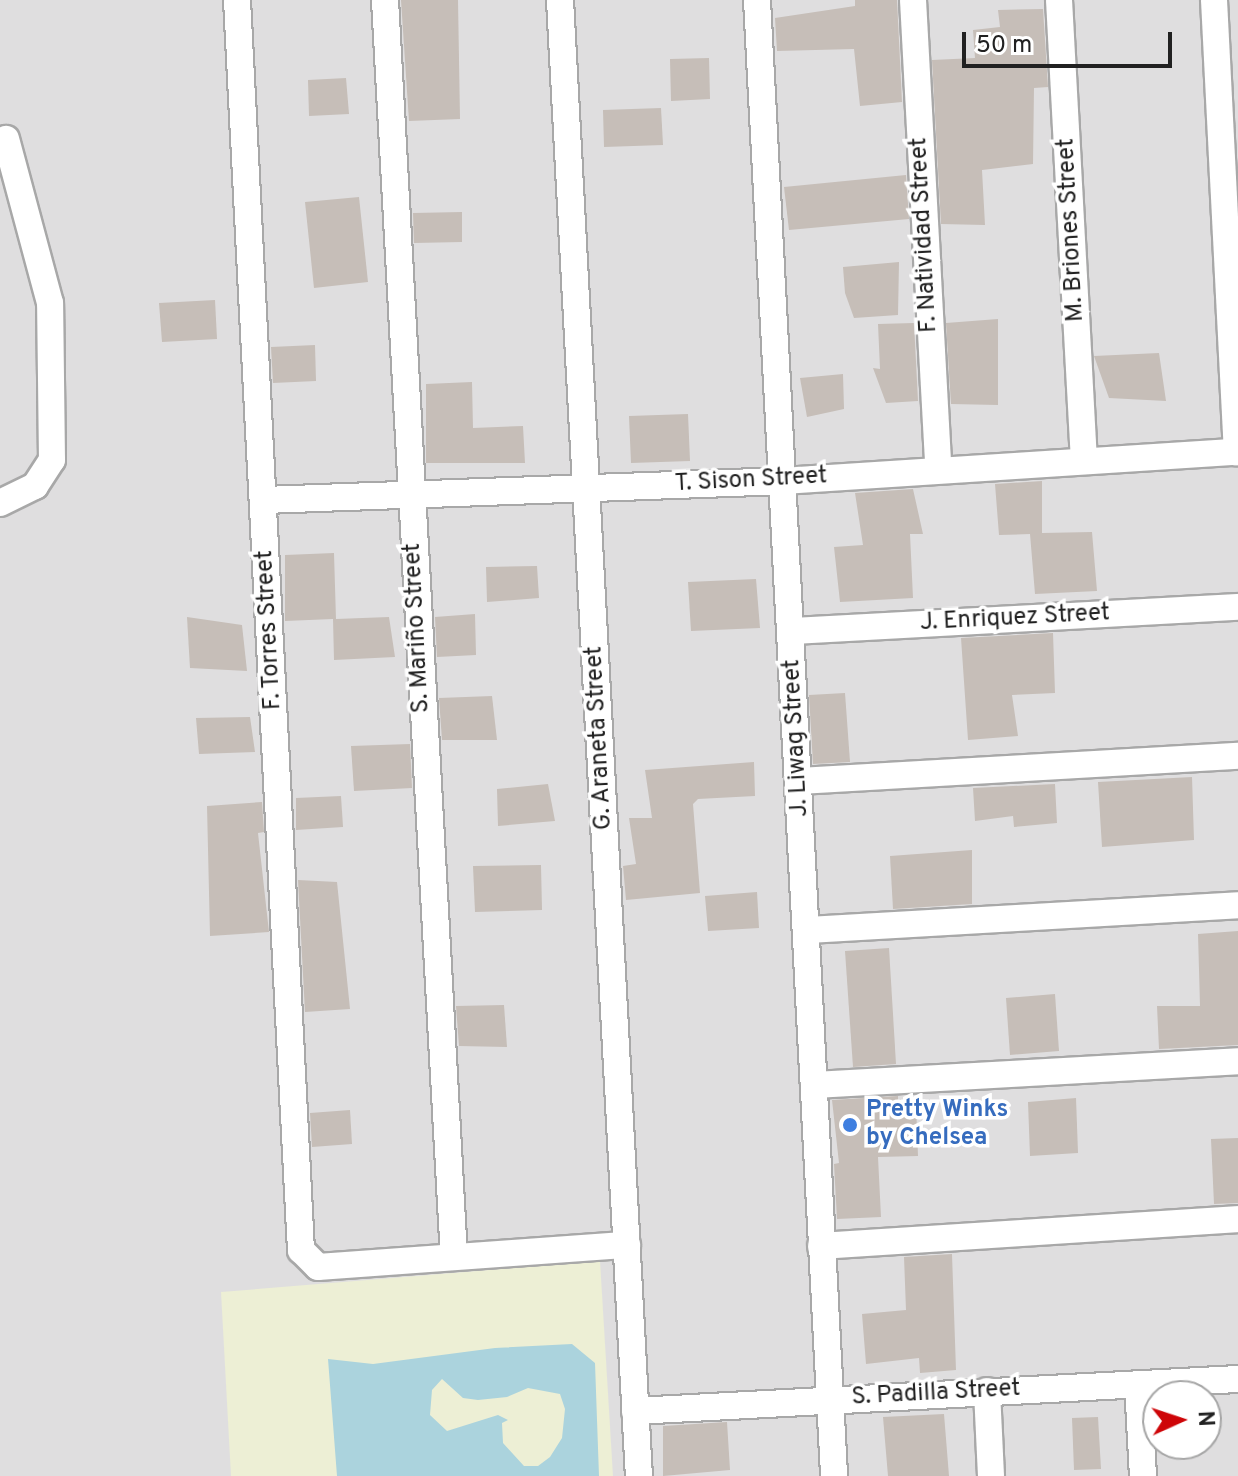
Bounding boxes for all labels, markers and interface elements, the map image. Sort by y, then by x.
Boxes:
scale bar [966,16,1176,66]
text: 50 m [976,31,1032,61]
street label: F. Natividad Street [906,137,944,333]
street label: M. Briones Street [1053,137,1091,323]
street label: T. Sison Street [674,463,828,499]
street label: S. Mariño Street [399,542,437,714]
street label: F. Torres Street [251,549,289,711]
street label: J. Enriquez Street [919,600,1111,638]
street label: G. Araneta Street [581,645,619,831]
street label: J. Liwag Street [778,658,816,818]
place label: Pretty Winks by Chelsea [866,1097,1008,1153]
marker: Pretty Winks by Chelsea [841,1116,859,1134]
street label: S. Padilla Street [851,1375,1021,1413]
north arrow [1142,1380,1222,1460]
text: N [1191,1410,1218,1427]

